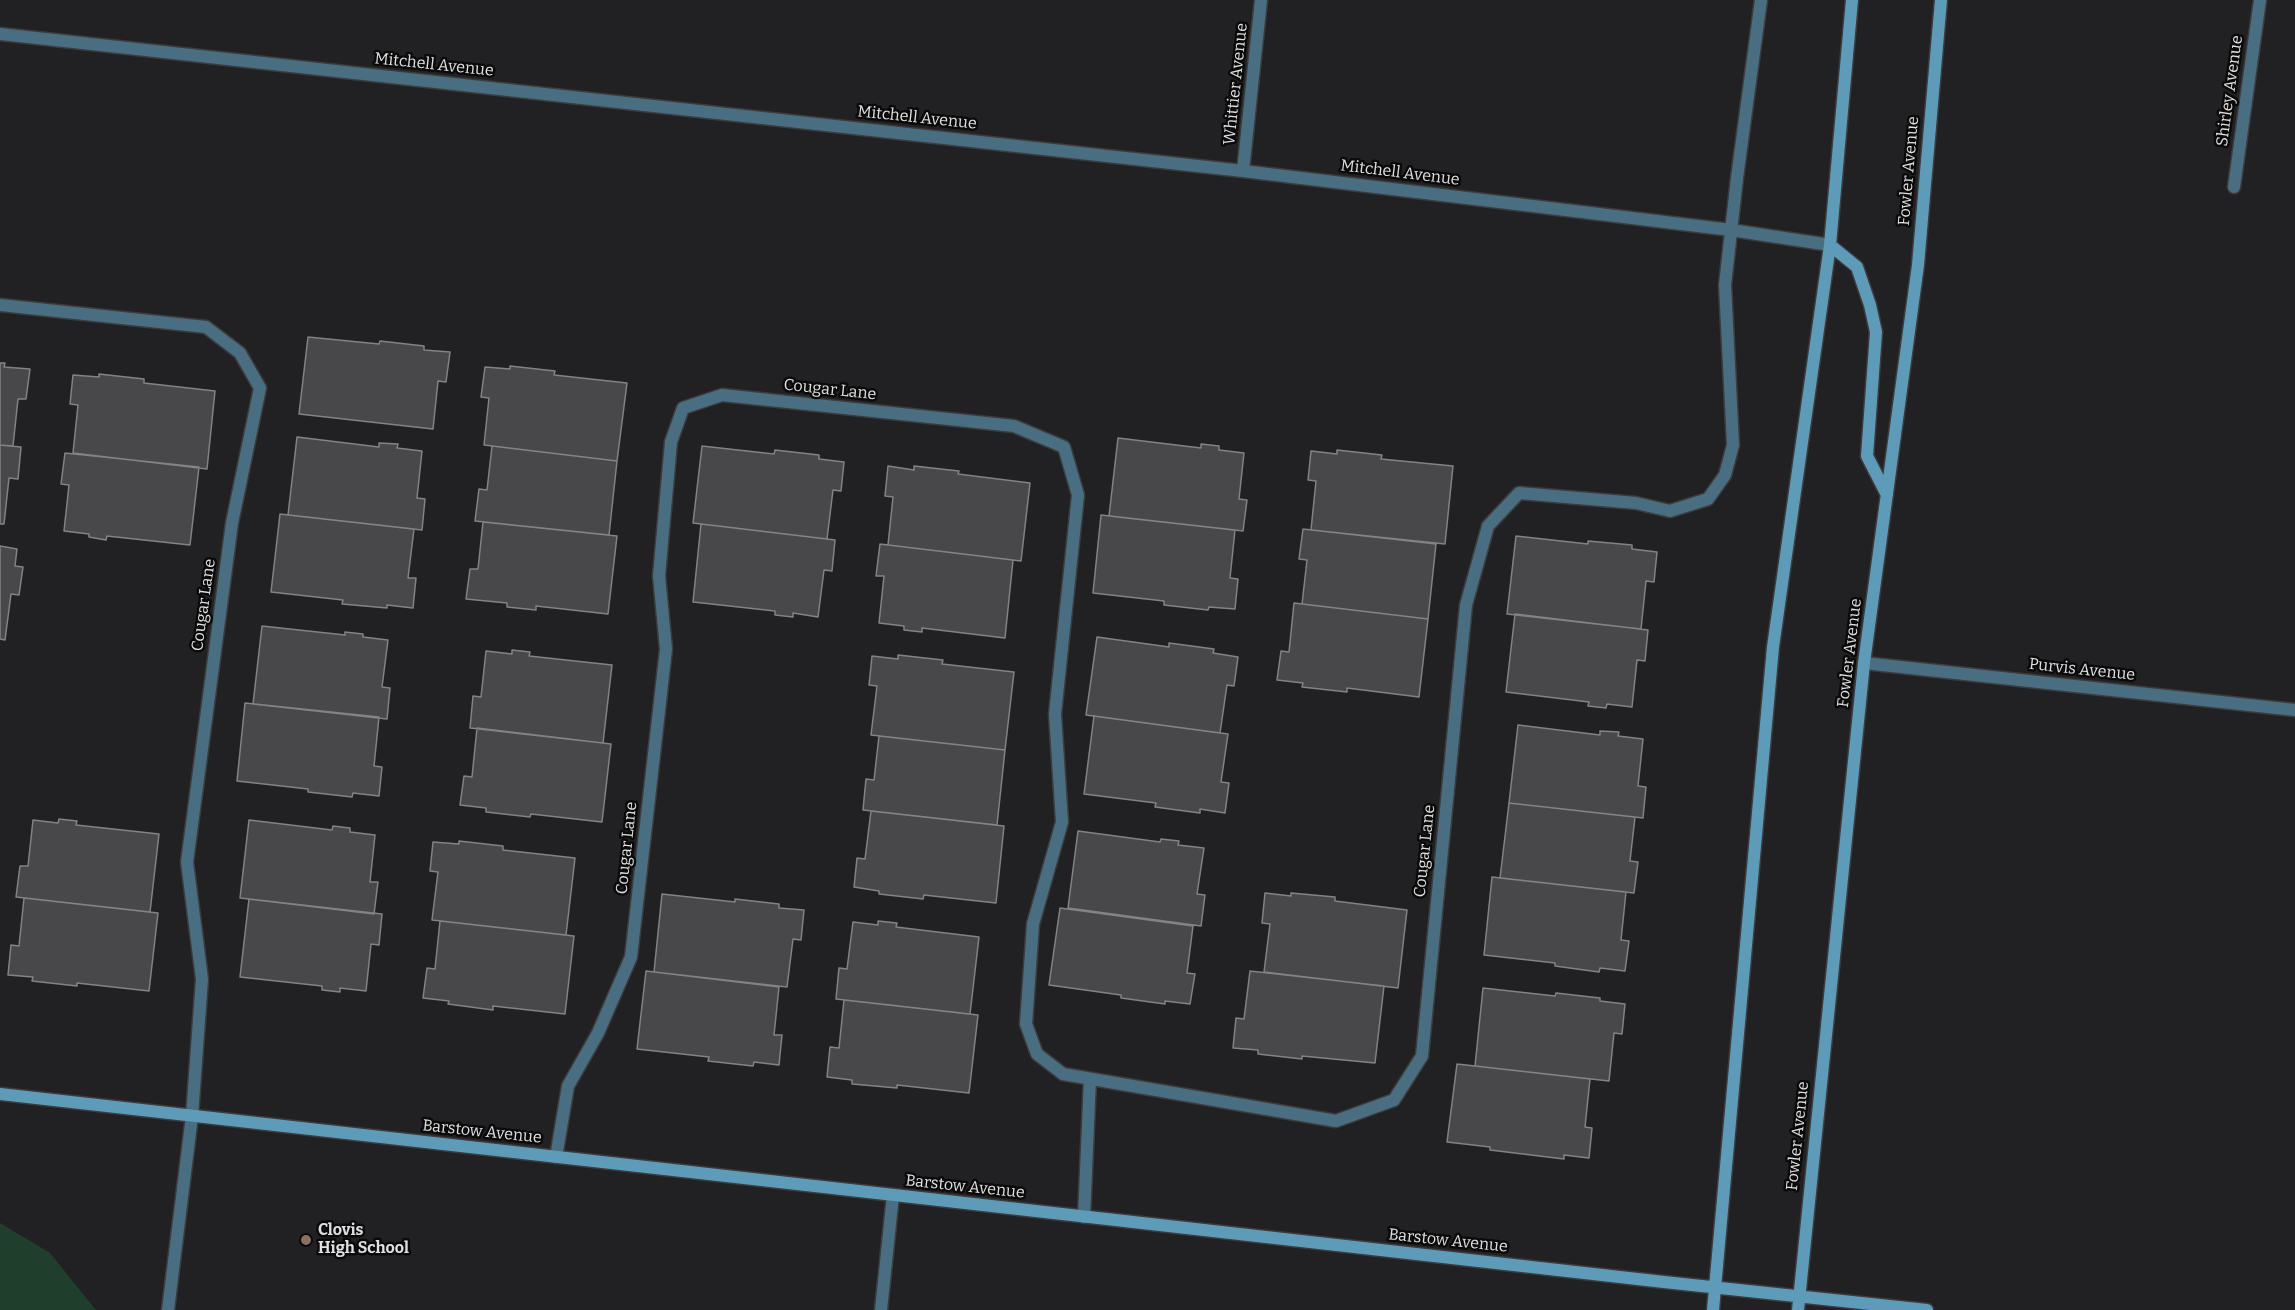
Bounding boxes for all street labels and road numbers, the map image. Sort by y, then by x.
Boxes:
street label: Whittier Avenue [1220,22,1252,146]
street label: Shirley Avenue [2213,34,2247,148]
street label: Mitchell Avenue [373,49,495,81]
street label: Mitchell Avenue [856,102,978,134]
street label: Fowler Avenue [1895,116,1923,226]
street label: Mitchell Avenue [1339,156,1461,190]
street label: Cougar Lane [783,376,877,404]
street label: Cougar Lane [188,558,220,652]
street label: Fowler Avenue [1834,597,1866,709]
street label: Purvis Avenue [2028,655,2136,685]
street label: Cougar Lane [613,801,641,895]
street label: Cougar Lane [1411,804,1439,898]
street label: Fowler Avenue [1783,1080,1813,1192]
street label: Barstow Avenue [421,1116,543,1148]
street label: Barstow Avenue [904,1171,1026,1203]
street label: Barstow Avenue [1387,1225,1509,1257]

